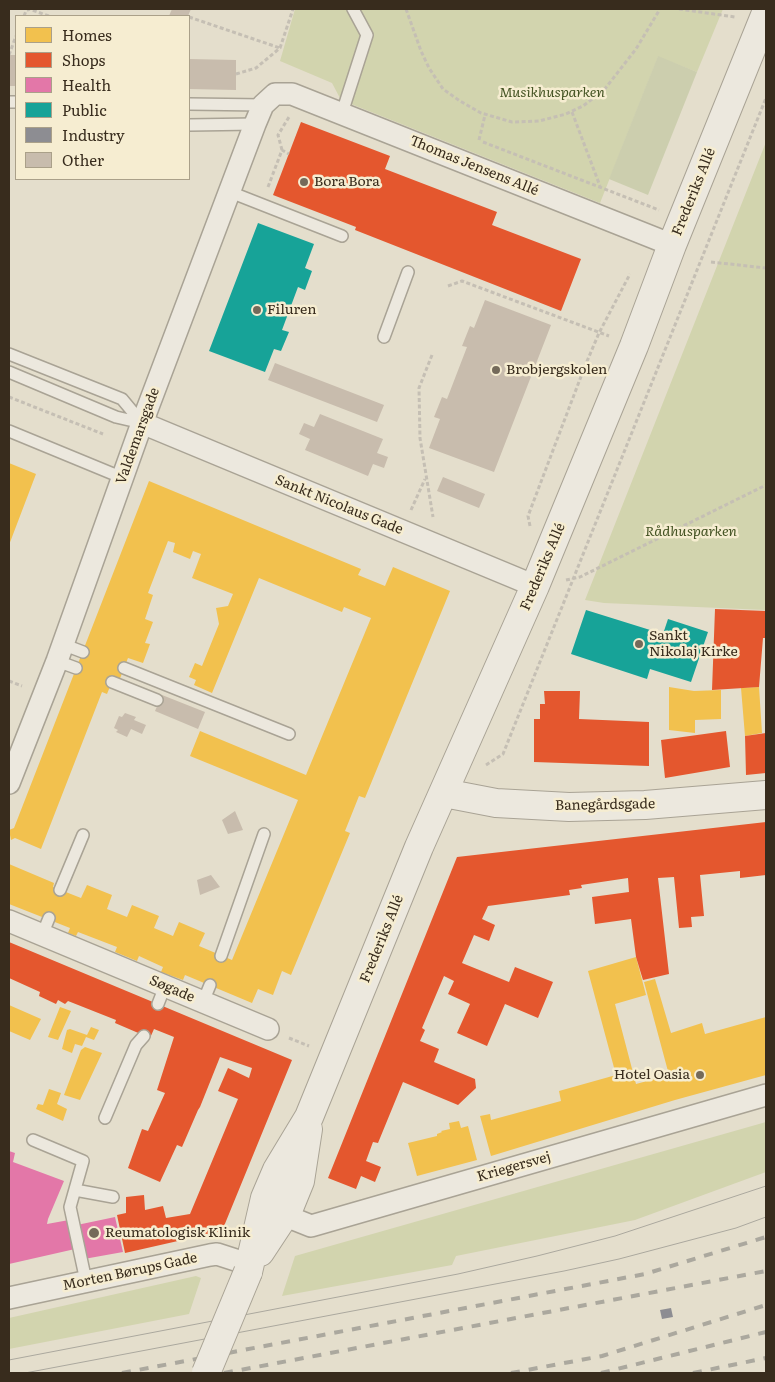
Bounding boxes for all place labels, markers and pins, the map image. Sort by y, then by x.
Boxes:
place label: Bora Bora [314,174,380,190]
marker: Bora Bora [298,176,310,188]
place label: Filuren [267,302,316,318]
marker: Filuren [251,304,263,316]
place label: Brobjergskolen [506,362,607,378]
marker: Brobjergskolen [490,364,502,376]
place label: Sankt Nikolaj Kirke [649,628,738,660]
marker: Sankt Nikolaj Kirke [633,638,645,650]
place label: Hotel Oasia [614,1067,690,1083]
marker: Hotel Oasia [694,1069,706,1081]
place label: Reumatologisk Klinik [105,1225,250,1241]
marker: Reumatologisk Klinik [87,1226,101,1240]

